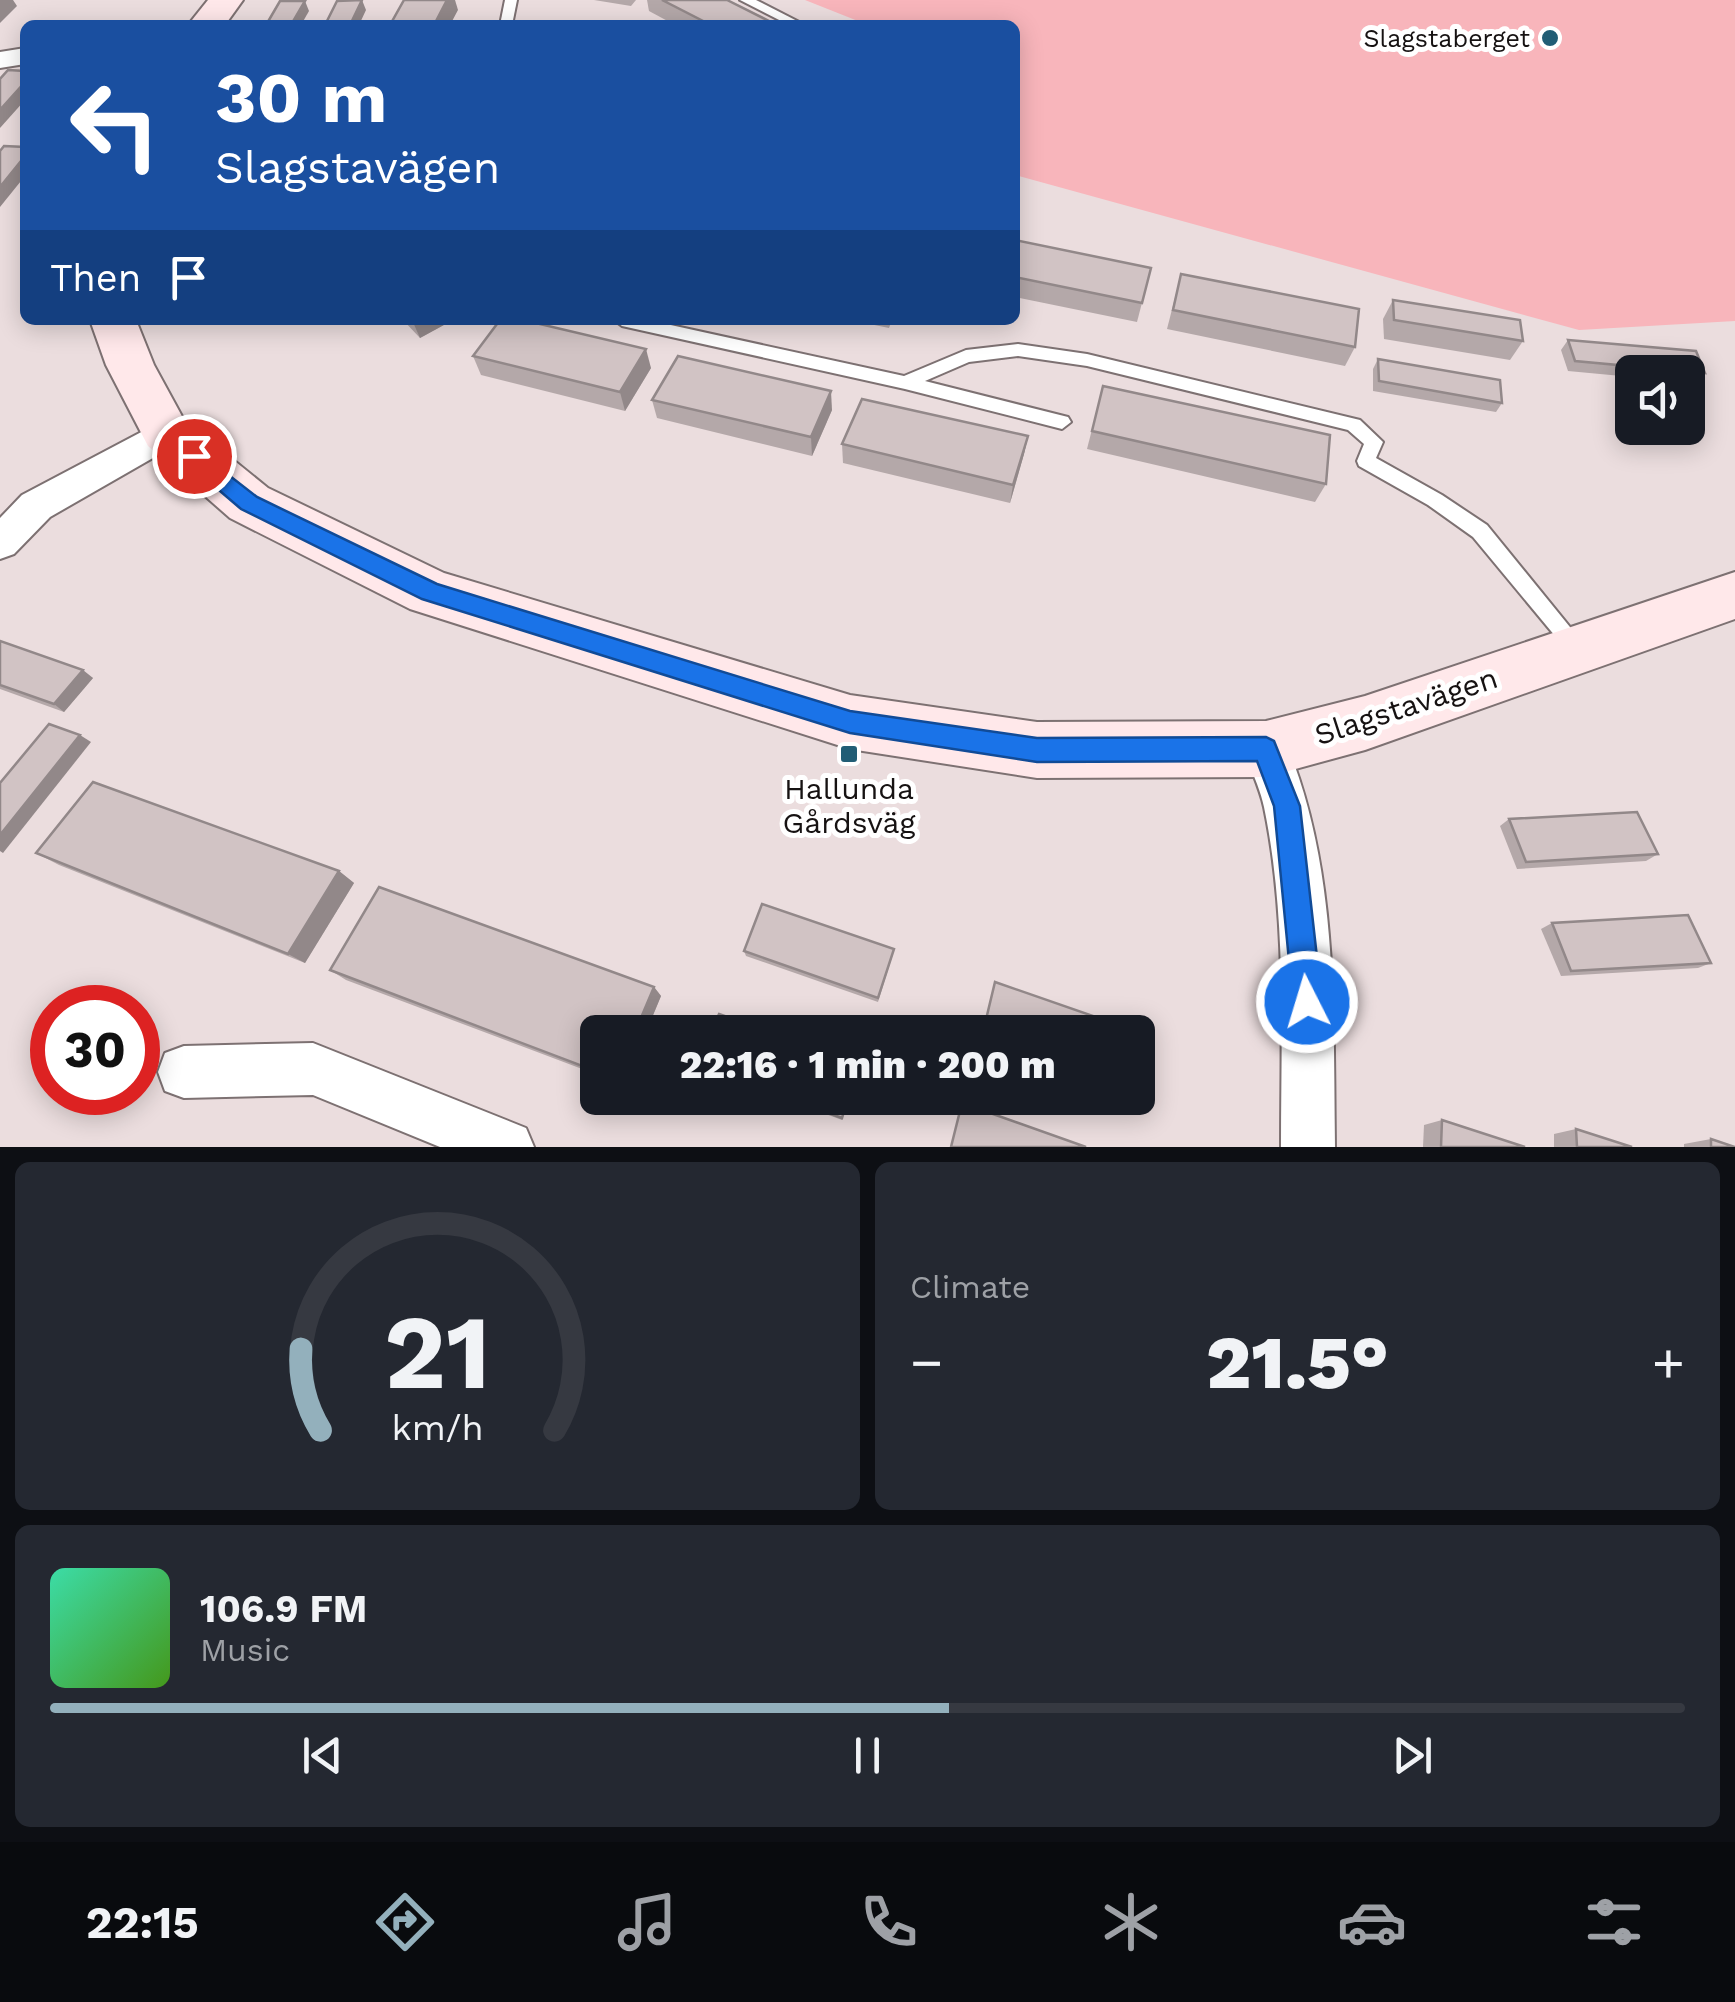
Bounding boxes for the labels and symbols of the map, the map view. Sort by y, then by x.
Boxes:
place label: Slagstaberget [1364,24,1531,53]
marker: Slagstaberget [1539,27,1561,49]
pin [152,414,237,499]
street label: Slagstavägen [1310,660,1502,752]
marker: Hallunda Gårdsväg [838,743,860,765]
place label: Hallunda Gårdsväg [783,771,915,840]
position arrow [1255,950,1359,1054]
speed limit sign: 30 [30,985,160,1115]

